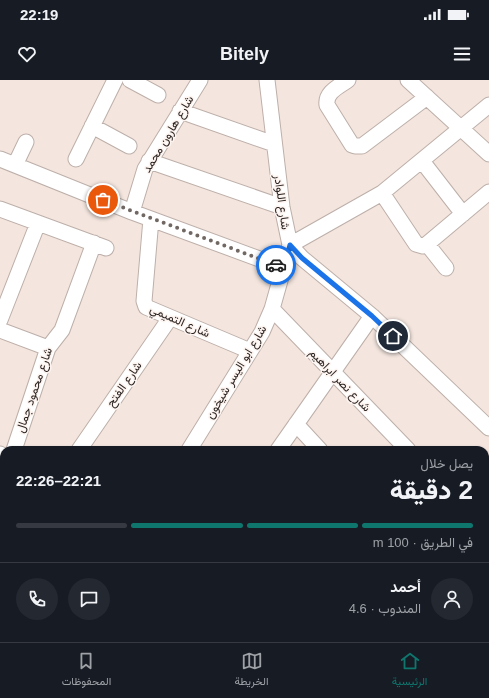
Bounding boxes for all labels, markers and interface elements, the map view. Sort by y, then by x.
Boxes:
text: 22:19 [20,6,58,23]
icon: heart [16,43,38,65]
icon: menu [451,43,473,65]
text: Bitely [220,44,269,64]
street label: شارع هارون محمد [139,93,198,176]
street label: شارع اللوادر [269,173,293,231]
pin [86,183,120,217]
icon: bag [92,189,114,211]
courier [256,245,296,285]
icon: car [265,254,287,276]
street label: شارع التميمي [147,302,212,343]
pin [376,319,410,353]
street label: شارع ابو اليسر شيخون [203,323,271,422]
icon: home [382,325,404,347]
street label: شارع نصر ابراهيم [305,345,374,416]
street label: شارع محمود جمال [13,346,57,435]
street label: شارع الفتح [103,359,146,411]
text: يصل خلال [421,456,473,471]
text: 22:21–22:26 [16,472,101,489]
text: 2 دقيقة [390,475,473,505]
text: في الطريق · 100 m [373,535,473,550]
button: phone [16,578,58,620]
button: chat [68,578,110,620]
text: أحمد [390,578,421,595]
button: person [431,578,473,620]
text: المندوب · 4.6 [349,601,421,616]
tab: المحفوظات [62,650,111,691]
tab: الخريطة [234,650,269,691]
tab: الرئيسية [392,650,427,691]

